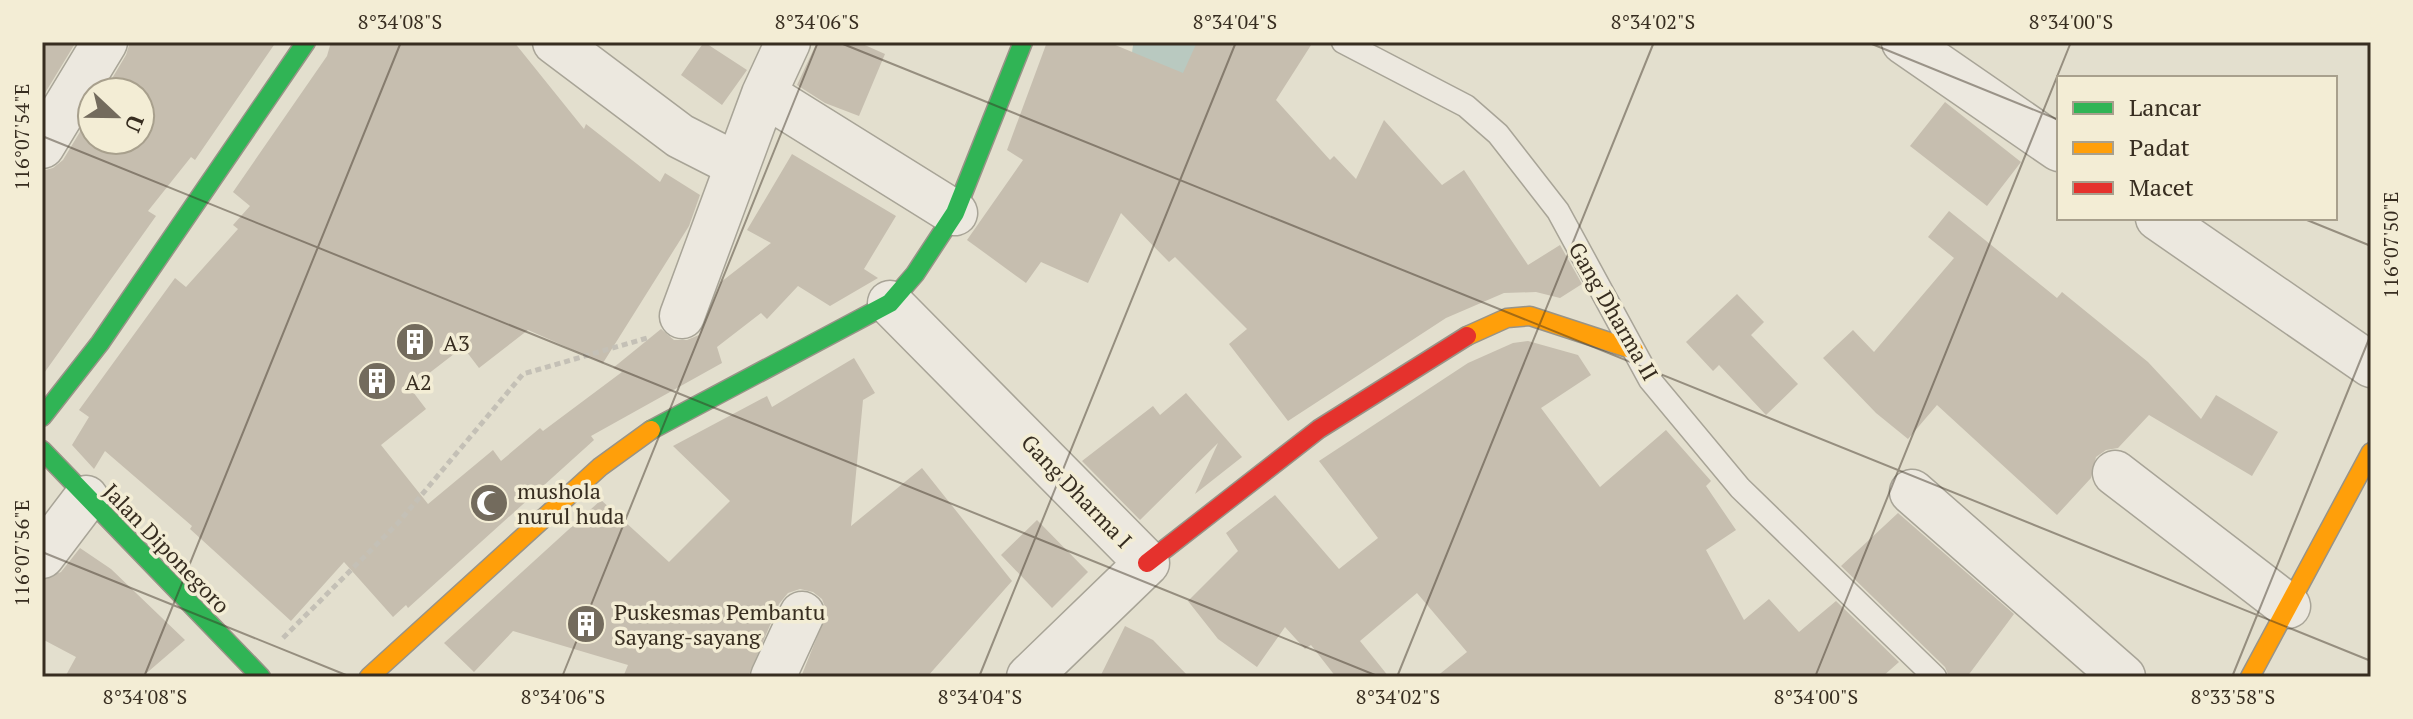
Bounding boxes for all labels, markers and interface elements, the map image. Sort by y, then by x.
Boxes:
text: 8°34'08"S [358,8,442,35]
text: 8°34'06"S [775,8,859,35]
text: 8°34'04"S [1193,8,1277,35]
text: 8°34'02"S [1611,8,1695,35]
text: 8°34'00"S [2029,8,2113,35]
north arrow [76,76,156,156]
legend [2057,76,2337,220]
text: 116°07'54"E [8,84,35,190]
text: Lancar [2129,91,2202,123]
text: U [119,111,151,137]
text: Padat [2129,131,2190,163]
text: Macet [2129,171,2194,203]
text: 116°07'50"E [2377,192,2404,298]
street label: Gang Dharma II [1563,237,1665,385]
building icon: A3 [394,321,436,363]
place label: A3 [443,328,470,357]
building icon: A2 [356,360,398,402]
place label: A2 [405,367,432,396]
street label: Gang Dharma I [1015,428,1139,554]
place label: mushola nurul huda [517,476,625,530]
street label: Jalan Diponegoro [98,477,236,619]
mosque icon: mushola nurul huda [468,482,510,524]
text: 116°07'56"E [8,500,35,606]
place label: Puskesmas Pembantu Sayang-sayang [614,597,826,651]
building icon: Puskesmas Pembantu Sayang-sayang [565,603,607,645]
text: 8°34'08"S [103,683,187,710]
text: 8°34'06"S [521,683,605,710]
text: 8°34'04"S [938,683,1022,710]
text: 8°34'02"S [1356,683,1440,710]
text: 8°34'00"S [1774,683,1858,710]
text: 8°33'58"S [2191,683,2275,710]

